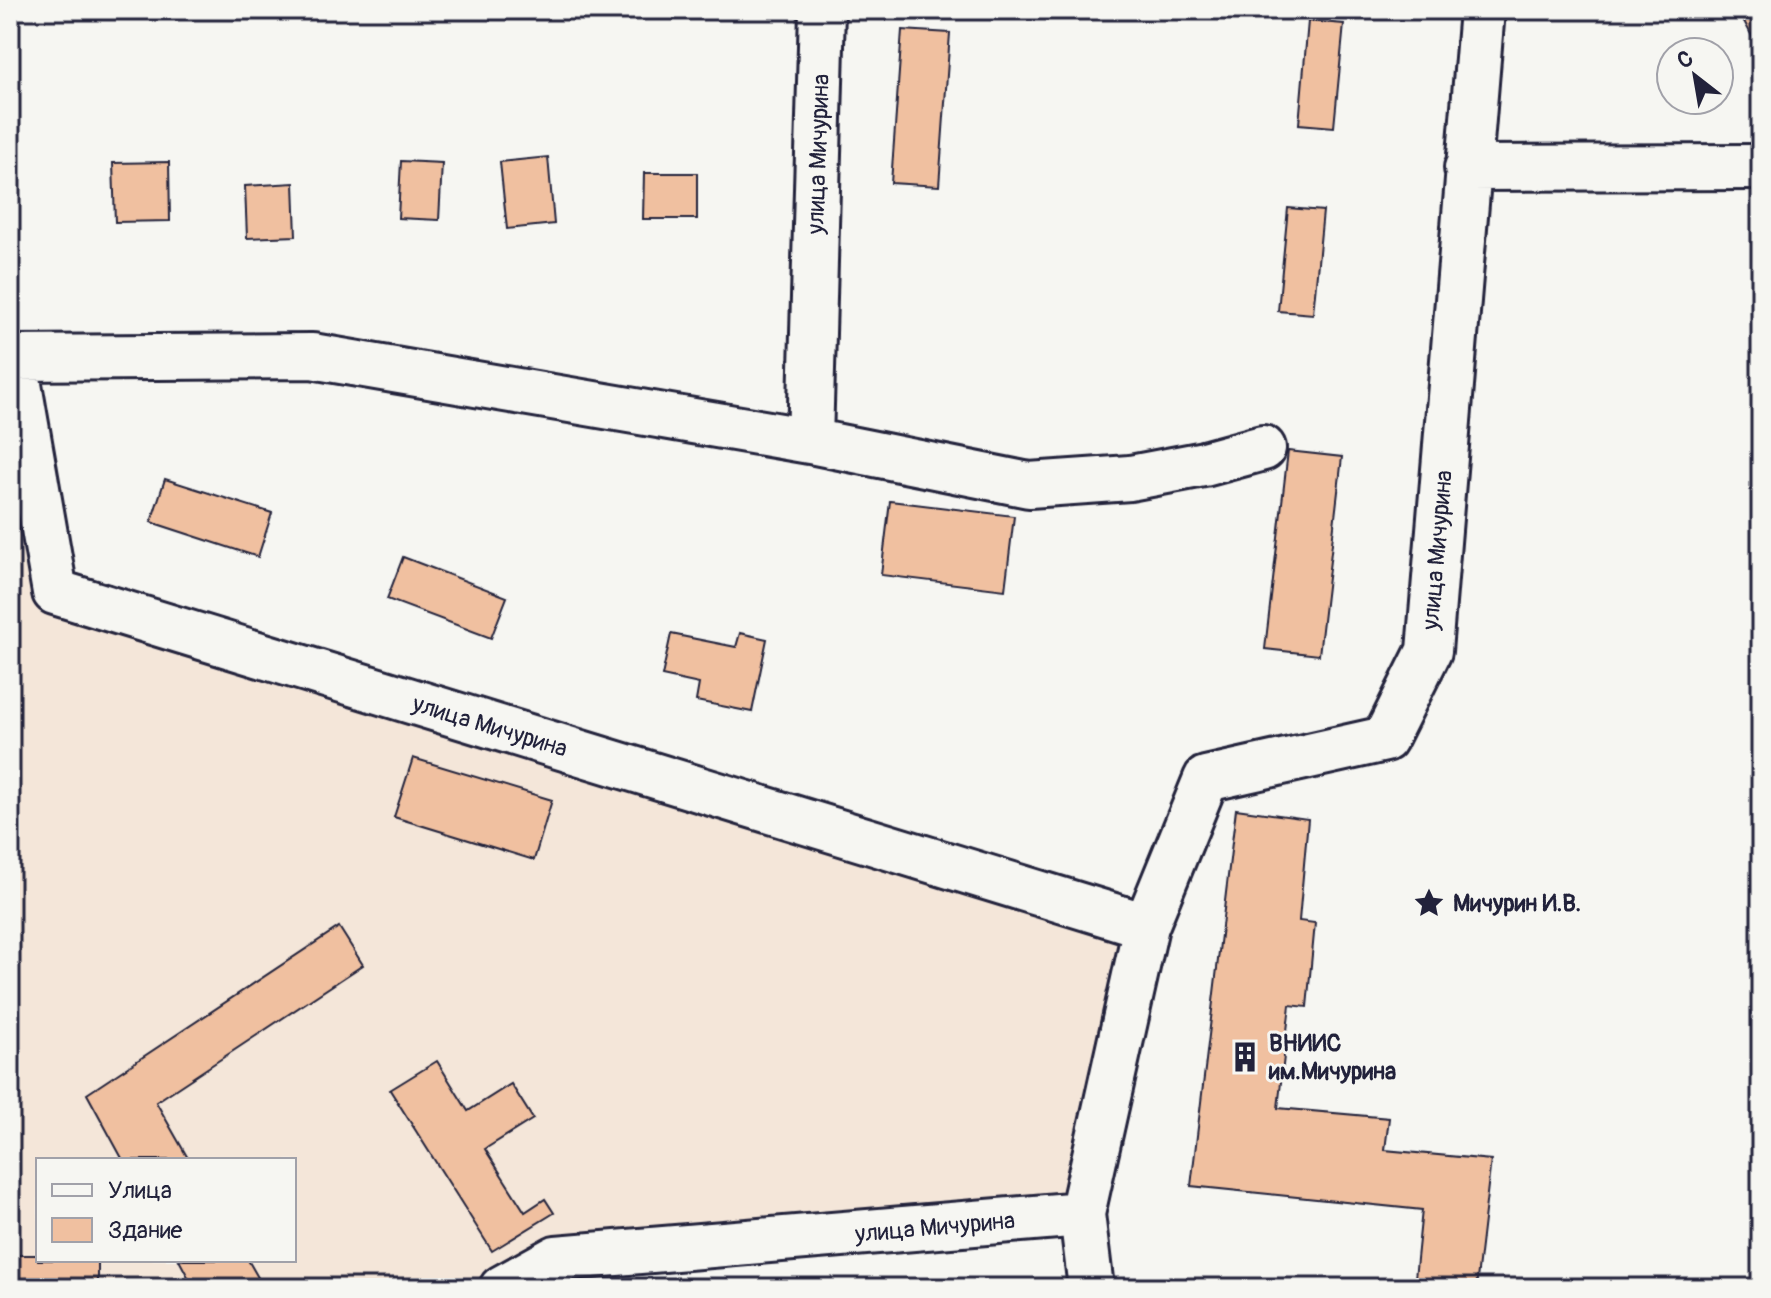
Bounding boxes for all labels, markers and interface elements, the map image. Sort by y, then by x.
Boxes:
north arrow [1655,36,1735,116]
text: С [1672,44,1699,75]
street label: улица Мичурина [801,73,836,236]
street label: улица Мичурина [1416,469,1459,632]
street label: улица Мичурина [408,689,571,764]
place icon: Мичурин И.В. [1412,886,1446,920]
place label: Мичурин И.В. [1453,889,1581,918]
place label: ВНИИС им.Мичурина [1268,1029,1396,1086]
building icon: ВНИИС им.Мичурина [1228,1040,1262,1074]
legend [36,1158,296,1262]
text: Улица [108,1176,172,1205]
street label: улица Мичурина [853,1206,1016,1249]
text: Здание [108,1216,183,1245]

